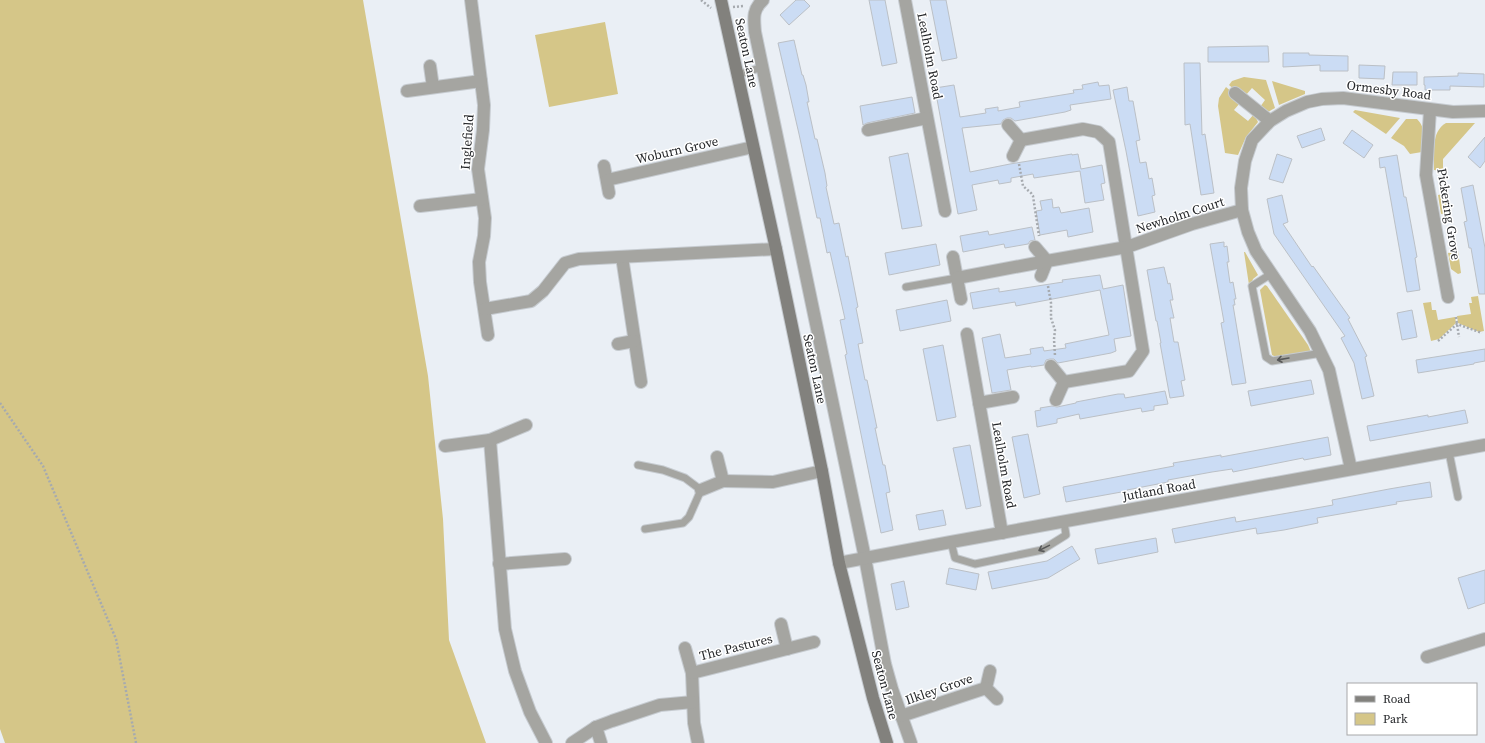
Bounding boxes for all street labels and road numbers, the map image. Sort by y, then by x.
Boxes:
street label: Lealholm Road [913,11,947,101]
street label: Seaton Lane [731,17,763,90]
street label: Ormesby Road [1346,76,1433,104]
street label: Inglefield [457,113,477,170]
street label: Woburn Grove [634,132,720,168]
street label: Pickering Grove [1433,167,1465,261]
street label: Newholm Court [1134,192,1227,237]
street label: Seaton Lane [799,333,831,406]
street label: Lealholm Road [988,420,1020,510]
street label: Jutland Road [1120,475,1198,505]
street label: The Pastures [698,630,775,664]
street label: Seaton Lane [868,649,902,722]
street label: Ilkley Grove [903,669,975,708]

